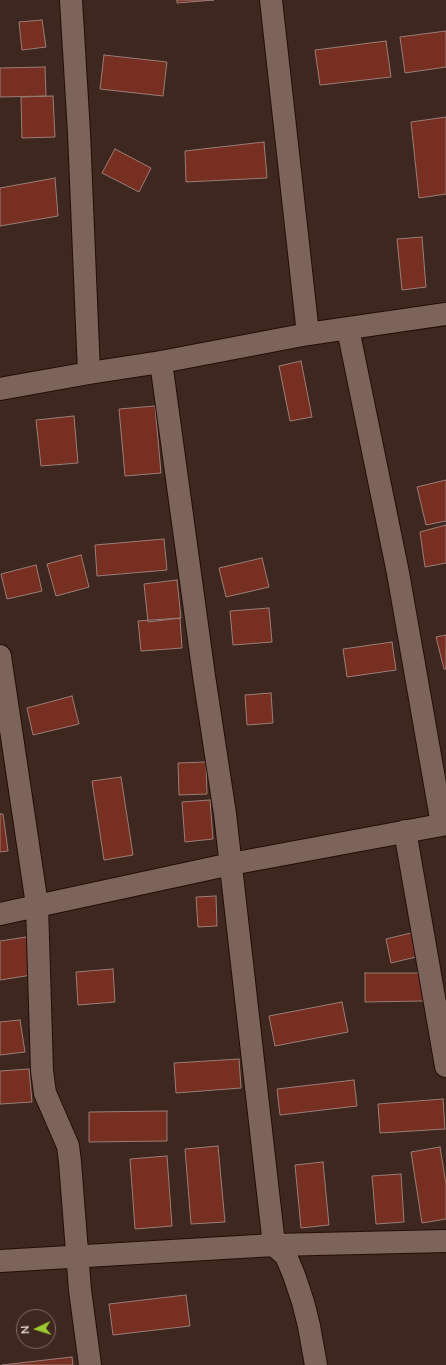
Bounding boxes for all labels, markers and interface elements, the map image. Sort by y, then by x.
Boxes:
north arrow [16,1309,56,1349]
text: N [18,1325,31,1334]

